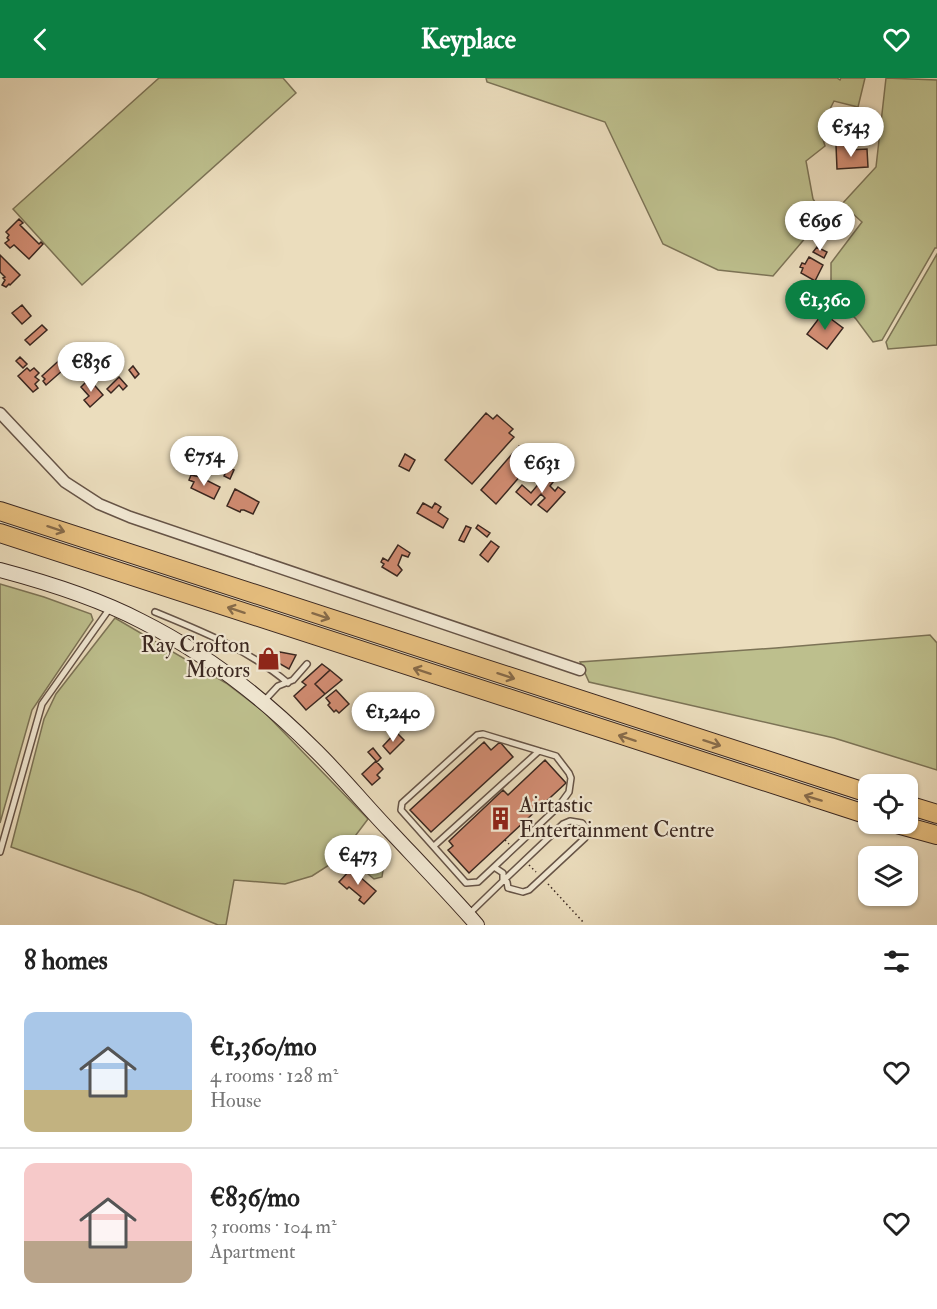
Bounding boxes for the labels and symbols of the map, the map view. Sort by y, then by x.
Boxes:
pin: €543 [815,107,887,158]
pin: €696 [784,201,856,252]
pin: €1,360 [776,280,874,331]
pin: €836 [55,342,127,393]
pin: €754 [168,436,240,487]
pin: €631 [506,443,578,494]
one-way arrow [46,524,65,535]
one-way arrow [227,604,246,615]
one-way arrow [311,611,330,622]
place label: Ray Crofton Motors [140,631,250,684]
shop icon: Ray Crofton Motors [255,645,281,671]
one-way arrow [413,665,432,676]
one-way arrow [496,672,515,683]
pin: €1,240 [344,692,442,743]
one-way arrow [618,731,637,742]
one-way arrow [702,738,721,749]
place label: Airtastic Entertainment Centre [518,791,714,844]
one-way arrow [804,792,823,803]
building icon: Airtastic Entertainment Centre [488,805,514,831]
pin: €473 [322,835,394,886]

